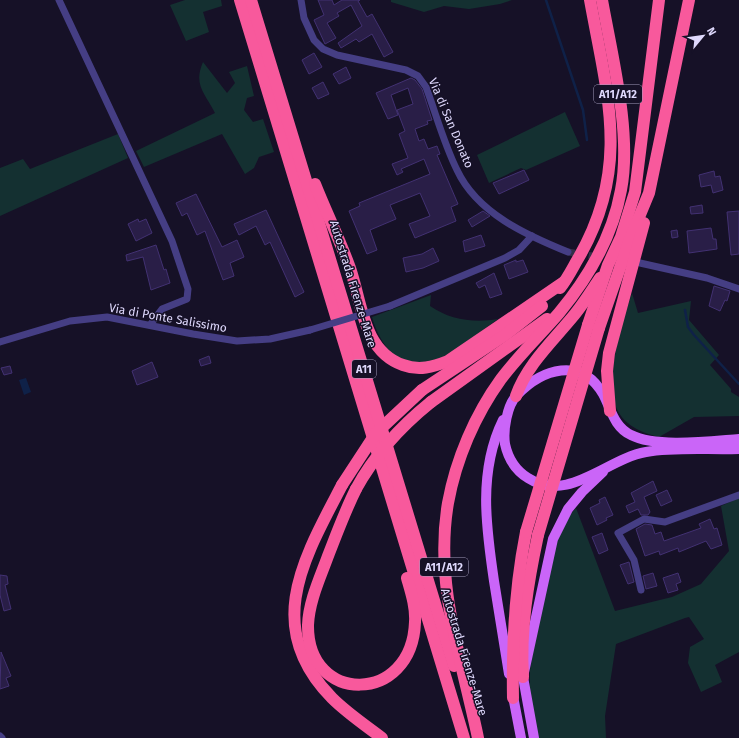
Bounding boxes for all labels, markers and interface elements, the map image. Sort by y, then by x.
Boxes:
north arrow [683,16,723,56]
text: N [704,25,719,38]
street label: Via di San Donato [426,76,476,170]
road number: A11/A12 [594,85,642,103]
street label: Autostrada Firenze-Mare [327,219,379,349]
street label: Via di Ponte Salissimo [108,301,228,335]
road number: A11 [352,360,376,378]
road number: A11/A12 [420,558,468,576]
street label: Autostrada Firenze-Mare [438,587,490,717]

